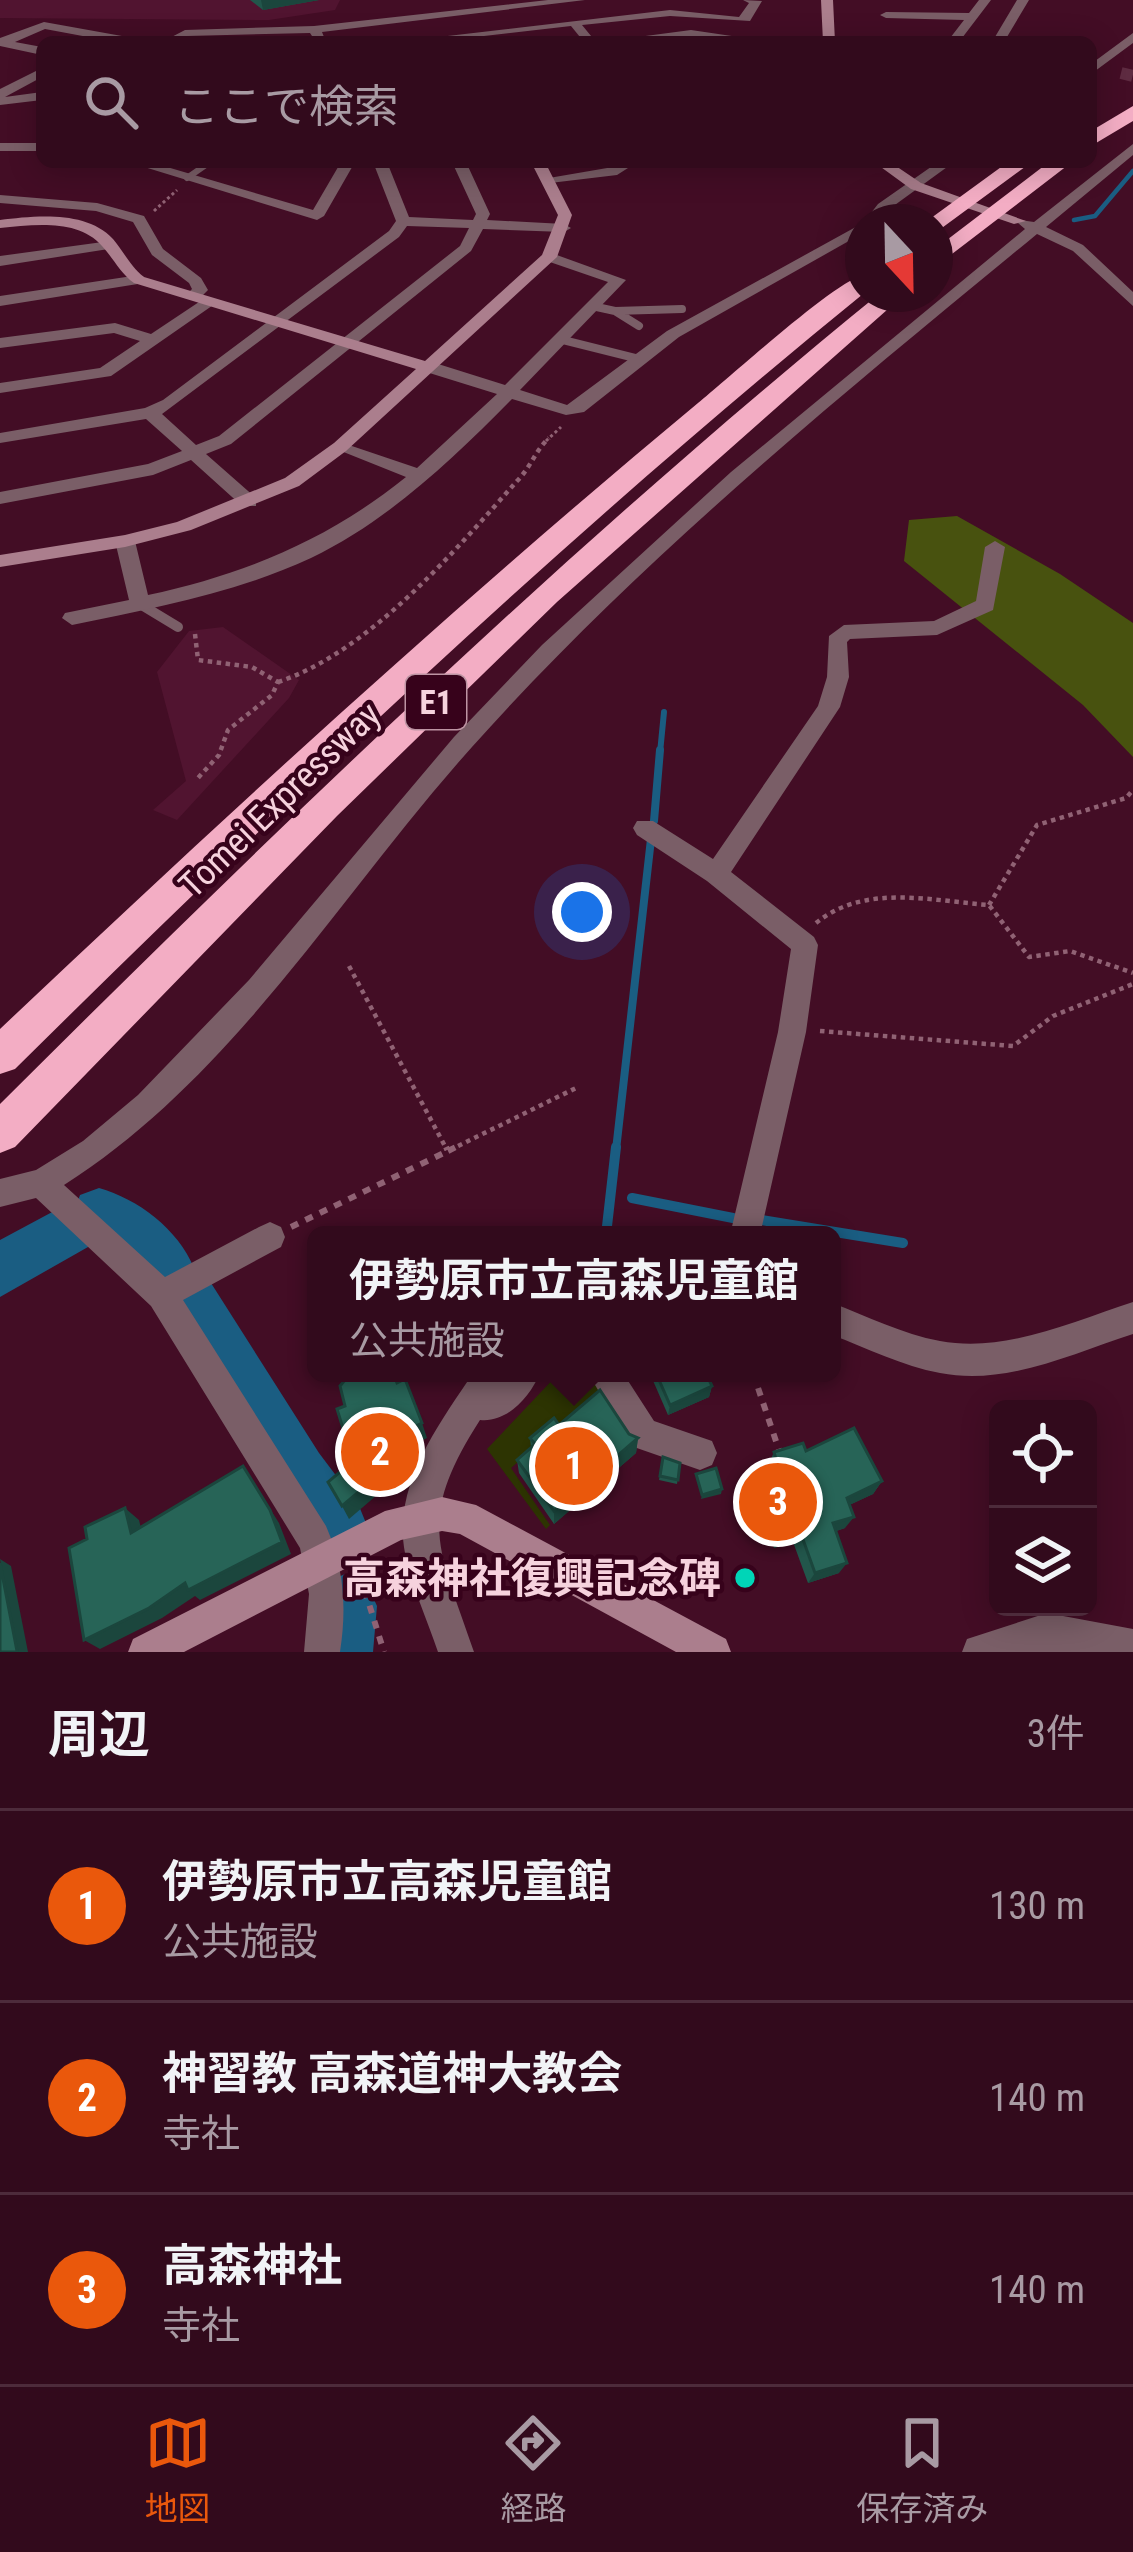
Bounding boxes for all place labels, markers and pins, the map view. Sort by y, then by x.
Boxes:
pin: 2 [341,1407,419,1497]
pin: 1 [535,1421,613,1511]
pin: 3 [739,1457,817,1547]
place label: 高森神社復興記念碑 [343,1554,721,1603]
marker: 高森神社復興記念碑 [732,1565,758,1591]

